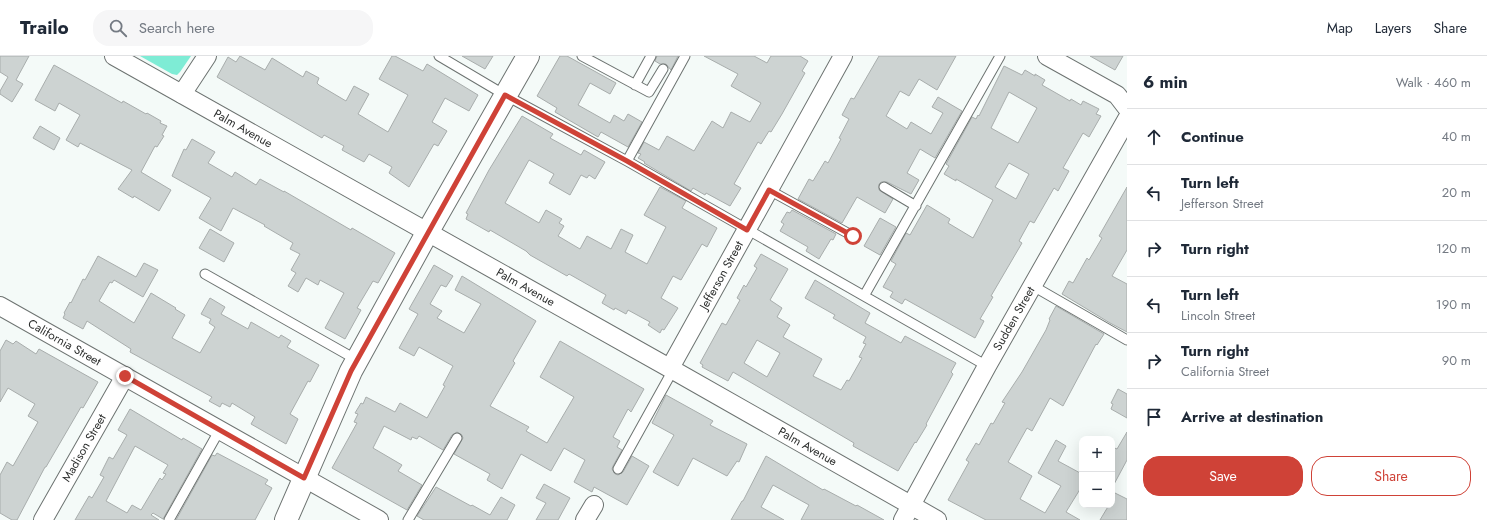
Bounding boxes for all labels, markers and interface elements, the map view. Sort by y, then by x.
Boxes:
search box [93,10,373,46]
text: Trailo [20,14,69,41]
icon: search [107,17,129,39]
text: Search here [139,17,215,39]
text: Map [1327,18,1353,38]
text: Layers [1375,18,1411,38]
text: Share [1433,18,1467,38]
text: 6 min [1143,70,1188,94]
text: Walk · 460 m [1396,73,1471,92]
street label: Palm Avenue [210,105,276,152]
icon: ahead [1143,126,1165,148]
text: Continue [1181,126,1244,148]
text: 40 m [1442,127,1471,146]
text: Turn left [1181,172,1239,194]
icon: left [1143,182,1165,204]
text: 20 m [1442,183,1471,202]
text: Jefferson Street [1181,194,1264,213]
route start [844,227,862,245]
street label: Jefferson Street [694,237,748,315]
icon: right [1143,238,1165,260]
text: Turn right [1181,238,1249,260]
text: 120 m [1436,239,1471,258]
street label: Palm Avenue [493,263,558,311]
street label: Sudden Street [988,283,1039,354]
text: Turn left [1181,284,1239,306]
icon: left [1143,294,1165,316]
text: 190 m [1436,295,1471,314]
text: Lincoln Street [1181,306,1255,325]
street label: California Street [25,315,104,370]
text: Turn right [1181,340,1249,362]
icon: right [1143,350,1165,372]
text: 90 m [1442,351,1471,370]
text: California Street [1181,362,1269,381]
route end [116,367,134,385]
icon: arrive [1143,406,1165,428]
text: Arrive at destination [1181,406,1323,428]
street label: Madison Street [58,411,111,485]
street label: Palm Avenue [775,423,840,470]
map controls [1079,436,1115,508]
button: + [1079,436,1115,472]
button: Save [1143,456,1303,496]
button: Share [1311,456,1471,496]
button: − [1079,472,1115,508]

